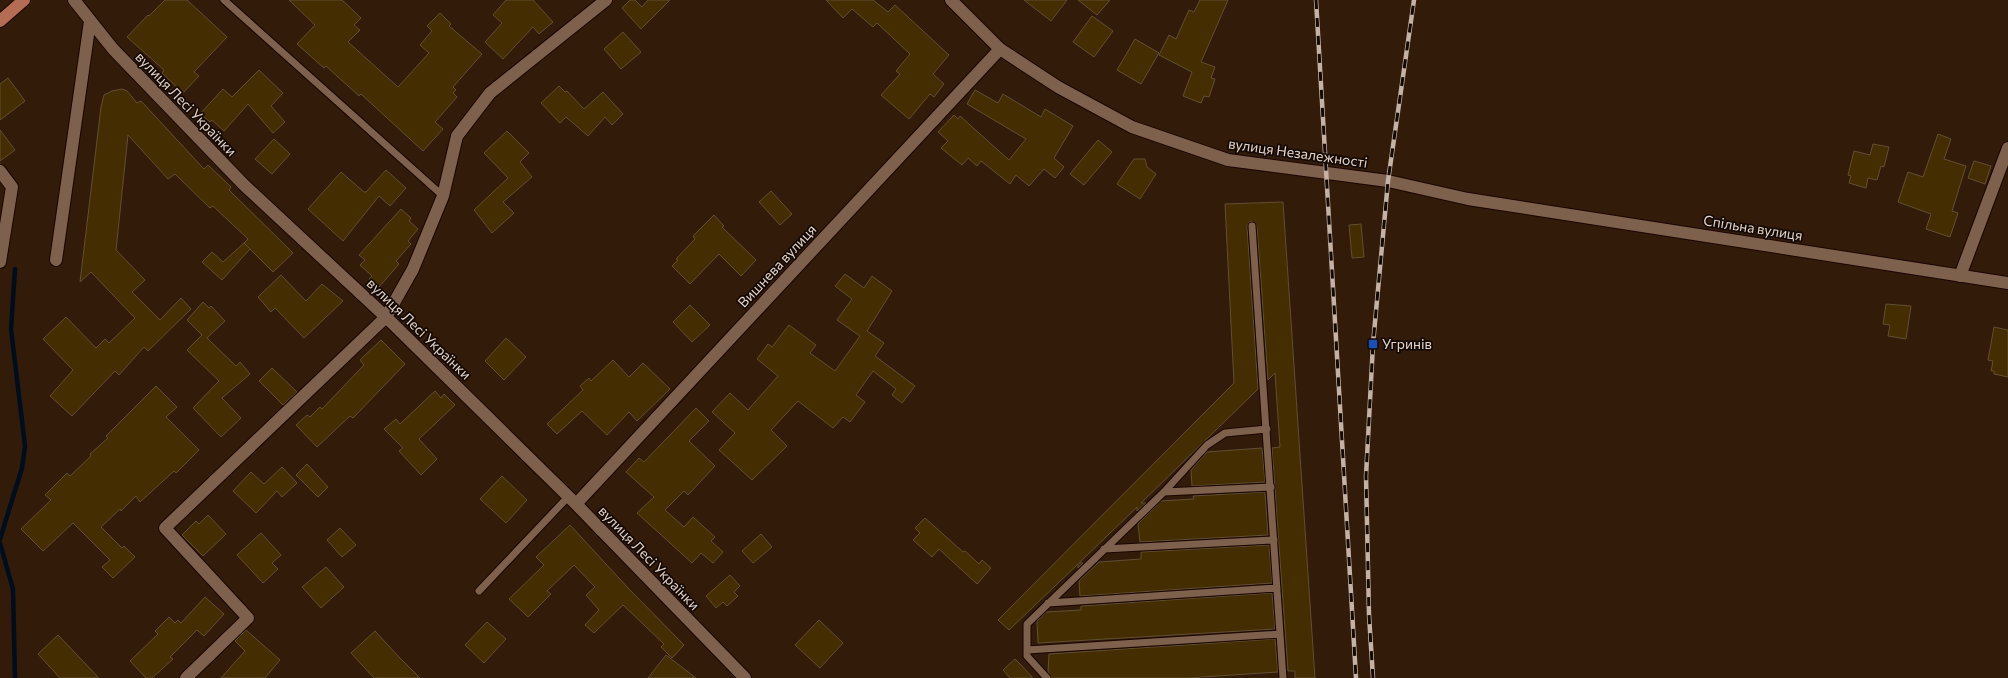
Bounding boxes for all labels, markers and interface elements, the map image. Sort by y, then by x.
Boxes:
street label: вулиця Лесі Українки [132,48,240,159]
street label: вулиця Незалежності [1227,134,1369,171]
street label: Спільна вулиця [1702,211,1804,244]
street label: Вишнева вулиця [734,221,819,311]
street label: вулиця Лесі Українки [364,275,475,383]
place label: Угринів [1382,335,1432,352]
marker: Угринів [1367,338,1379,350]
street label: вулиця Лесі Українки [595,502,703,613]

